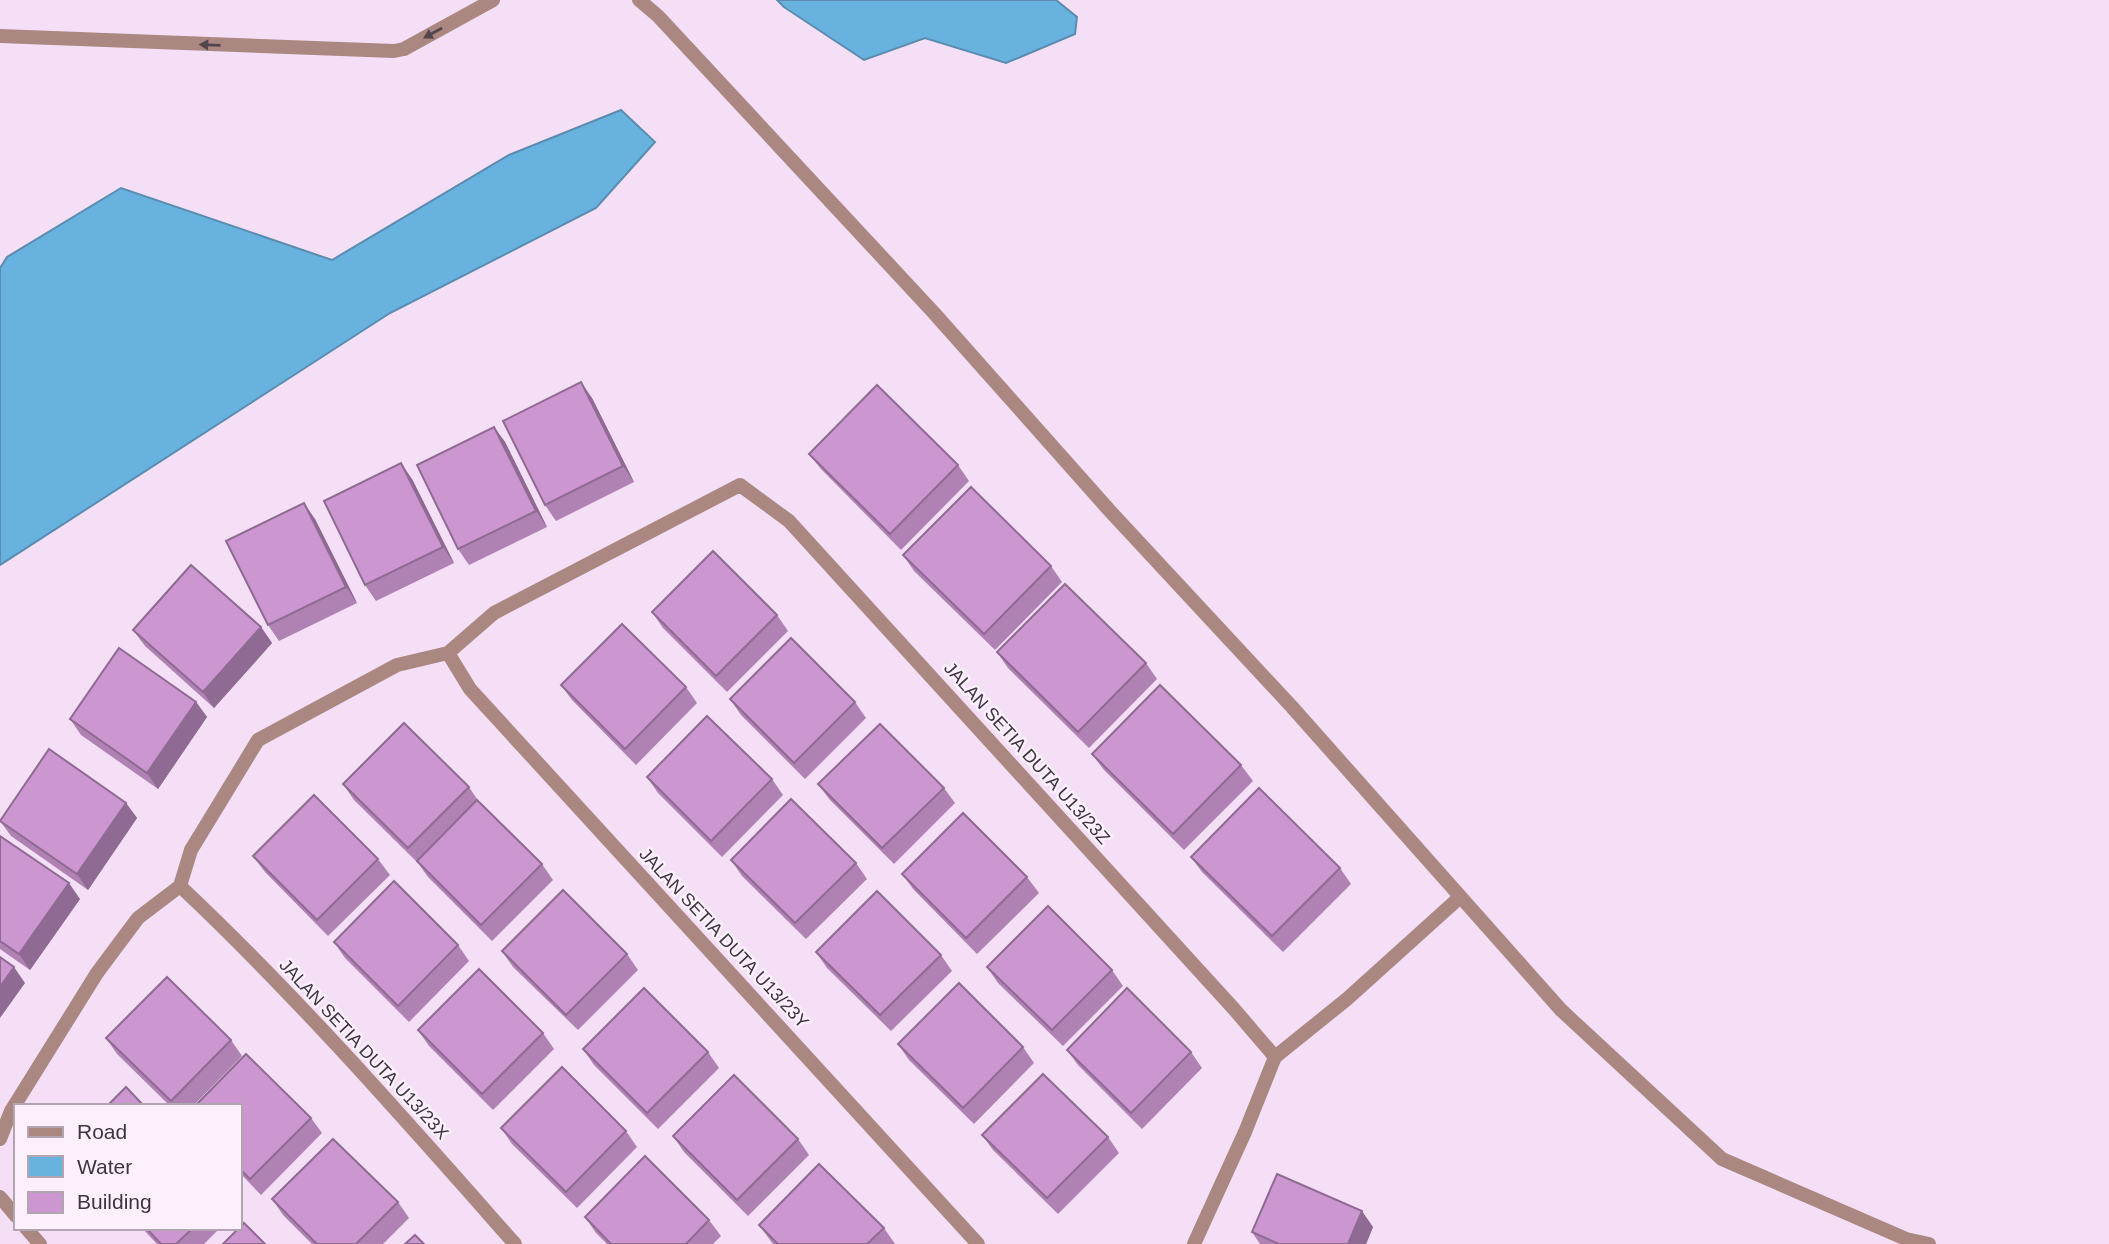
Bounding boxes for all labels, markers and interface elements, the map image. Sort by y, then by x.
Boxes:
one-way arrow [424,27,443,39]
one-way arrow [199,40,221,51]
street label: JALAN SETIA DUTA U13/23Z [940,658,1114,848]
street label: JALAN SETIA DUTA U13/23Y [635,844,813,1032]
street label: JALAN SETIA DUTA U13/23X [275,955,453,1143]
legend [14,1104,242,1230]
text: Road [77,1120,127,1143]
text: Water [77,1155,132,1178]
text: Building [77,1190,152,1213]

